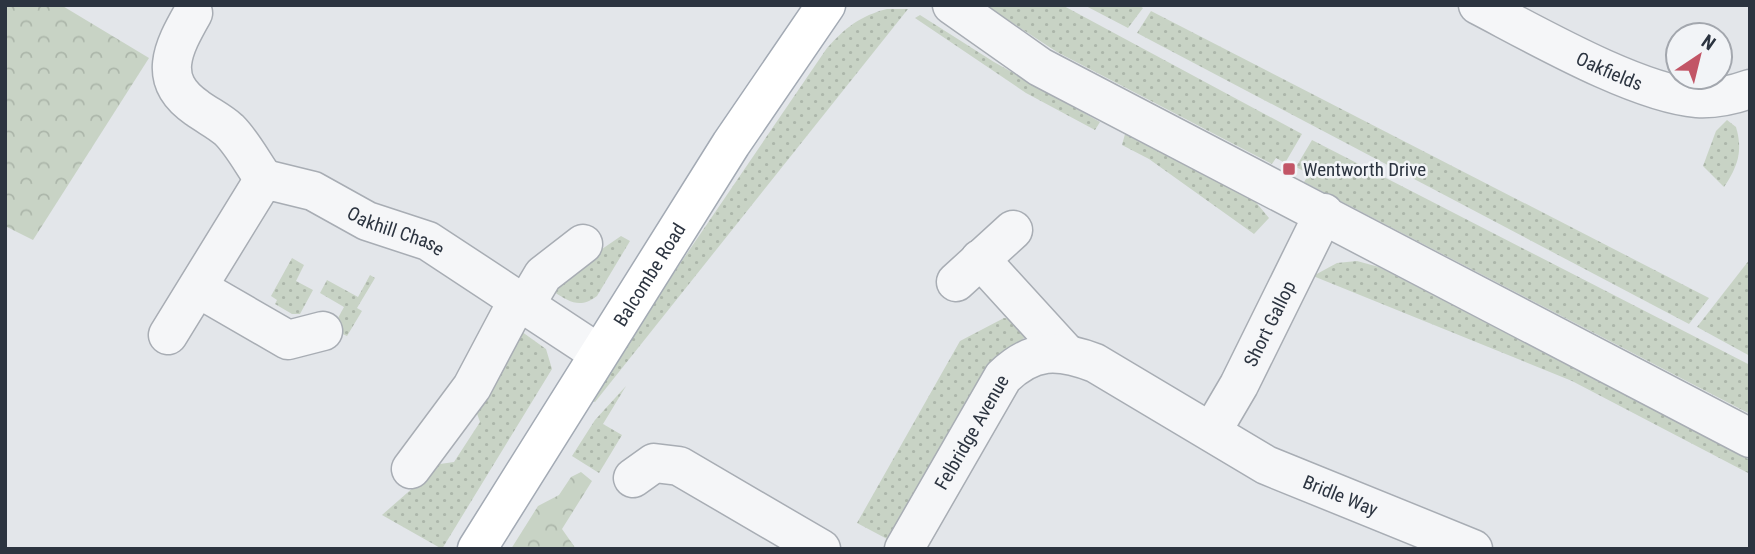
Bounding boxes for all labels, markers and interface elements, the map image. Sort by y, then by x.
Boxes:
north arrow [1664,21,1734,91]
text: N [1697,30,1720,55]
street label: Oakfields [1573,46,1646,95]
place label: Wentworth Drive [1303,158,1426,181]
marker: Wentworth Drive [1281,161,1297,177]
street label: Oakhill Chase [343,201,449,260]
street label: Balcombe Road [608,219,690,330]
street label: Short Gallop [1239,277,1300,370]
street label: Felbridge Avenue [929,370,1013,493]
street label: Bridle Way [1300,470,1381,521]

